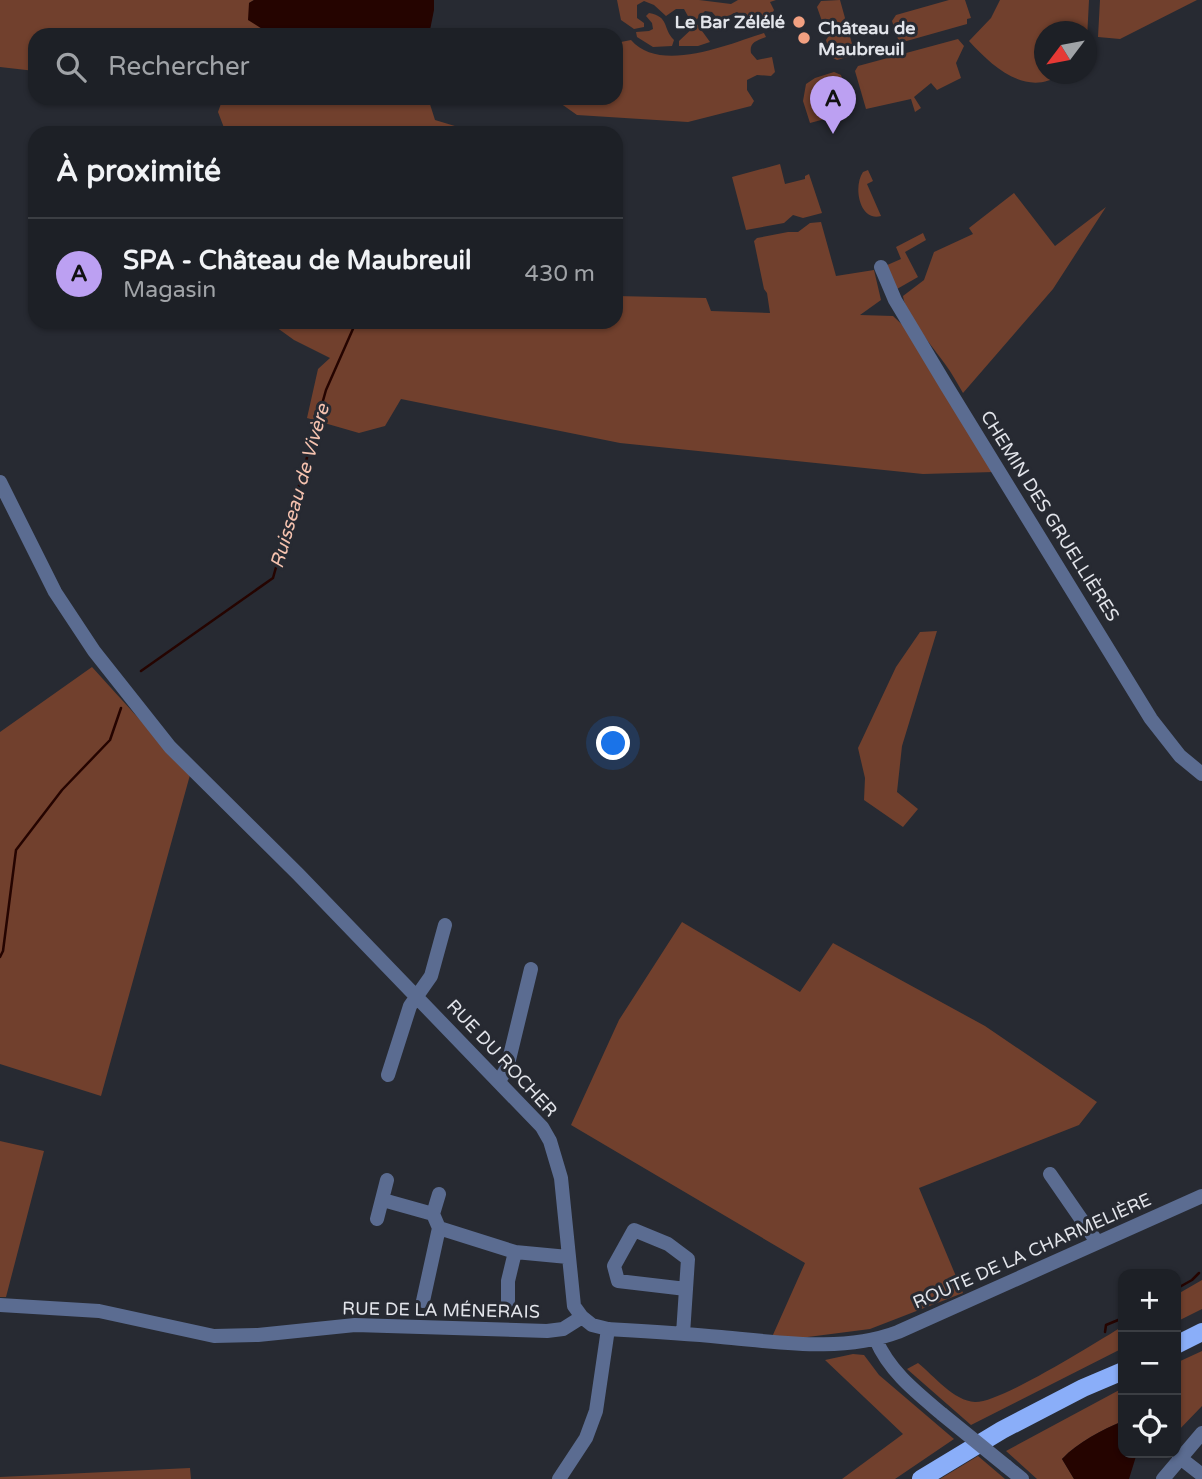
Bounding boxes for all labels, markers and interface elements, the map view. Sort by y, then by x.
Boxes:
place label: Le Bar Zélélé [675,11,785,33]
marker: Le Bar Zélélé [791,14,807,30]
place label: Château de Maubreuil [818,17,916,60]
north arrow [1034,21,1097,84]
search box [28,28,623,105]
marker: Château de Maubreuil [796,30,812,46]
icon: search [52,48,90,86]
text: Rechercher [108,51,250,82]
pin: A [810,76,856,134]
text: À proximité [56,153,221,190]
text: SPA - Château de Maubreuil [123,245,471,276]
text: A [70,260,88,288]
text: 430 m [525,260,595,288]
text: Magasin [123,276,216,304]
water label: Ruisseau de Vivère [266,400,334,571]
street label: CHEMIN DES GRUELLIÈRES [976,407,1124,625]
your location [596,726,630,760]
street label: RUE DU ROCHER [442,995,562,1121]
street label: ROUTE DE LA CHARMELIÈRE [909,1188,1155,1314]
map controls [1118,1269,1181,1458]
button: + [1118,1269,1181,1332]
street label: RUE DE LA MÉNERAIS [342,1297,540,1323]
button: − [1118,1332,1181,1395]
button: locate [1118,1395,1181,1458]

